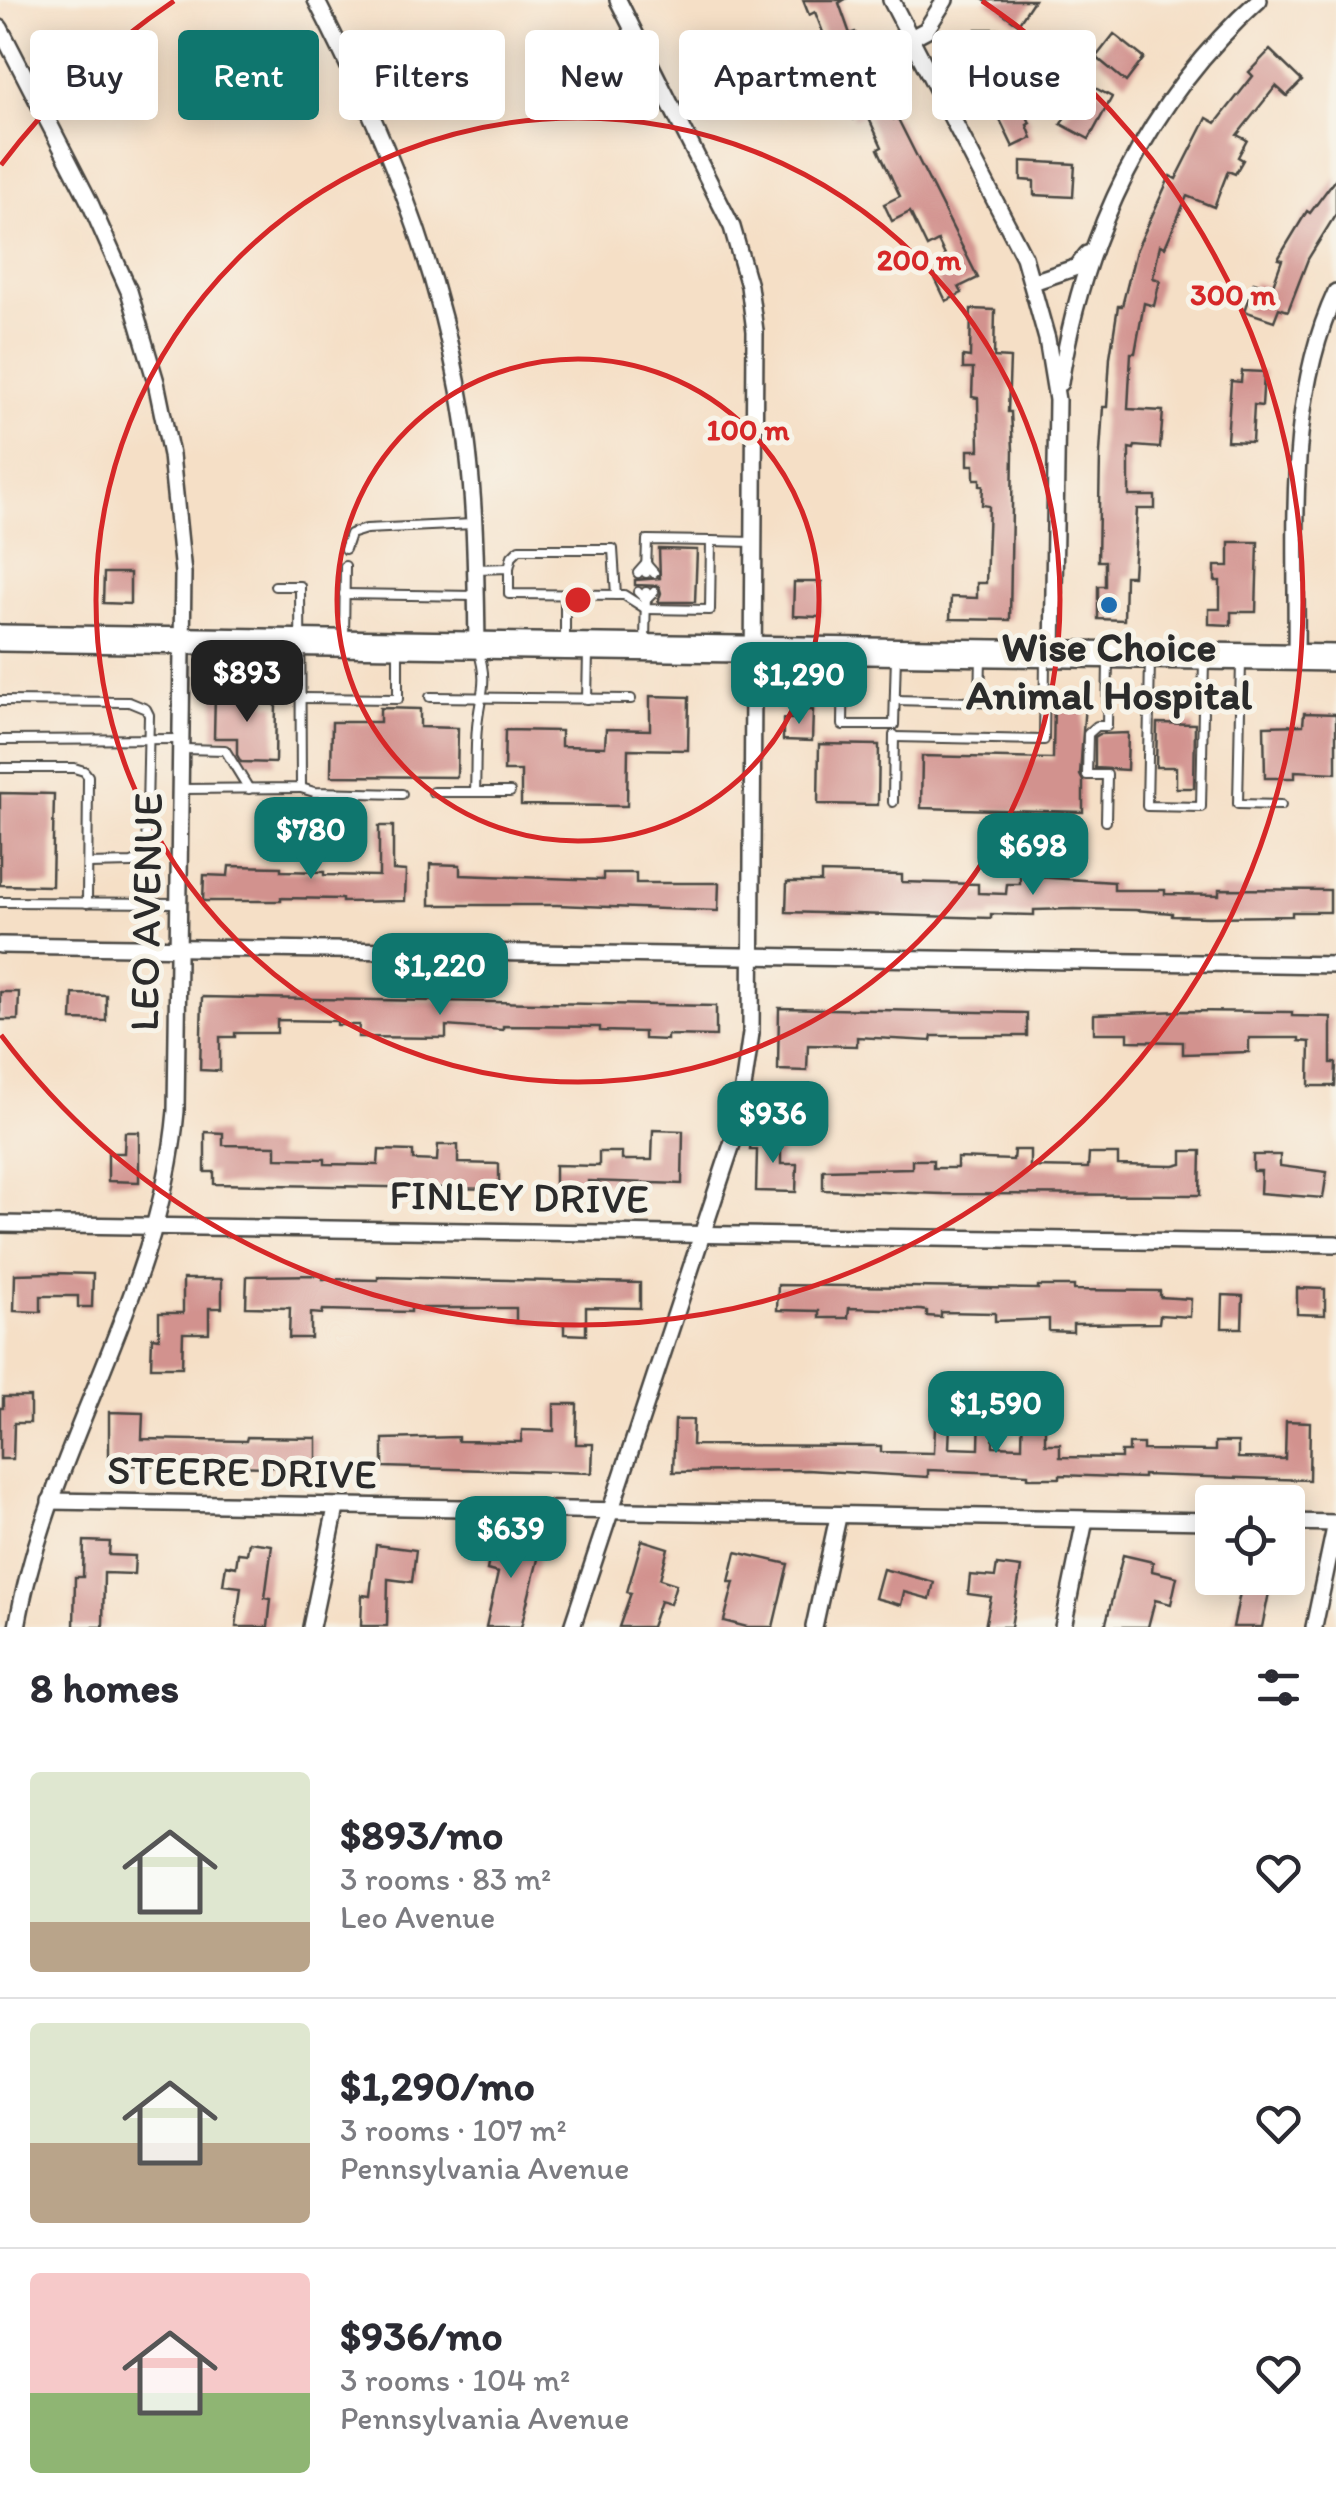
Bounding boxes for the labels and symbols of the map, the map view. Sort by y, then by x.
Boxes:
text: 200 m [877,241,962,278]
text: 300 m [1190,276,1276,313]
text: 100 m [707,411,790,448]
centre of rings [560,582,596,618]
marker: Wise Choice Animal Hospital [1098,594,1120,616]
place label: Wise Choice Animal Hospital [966,621,1252,720]
pin: $893 [188,640,306,725]
pin: $1,290 [718,642,880,727]
street label: LEO AVENUE [118,792,173,1032]
pin: $780 [252,797,370,882]
pin: $698 [974,813,1092,898]
pin: $1,220 [359,933,521,1018]
pin: $936 [714,1081,832,1166]
street label: FINLEY DRIVE [389,1169,649,1224]
pin: $1,590 [915,1371,1077,1456]
street label: STEERE DRIVE [106,1444,378,1499]
pin: $639 [452,1496,570,1581]

